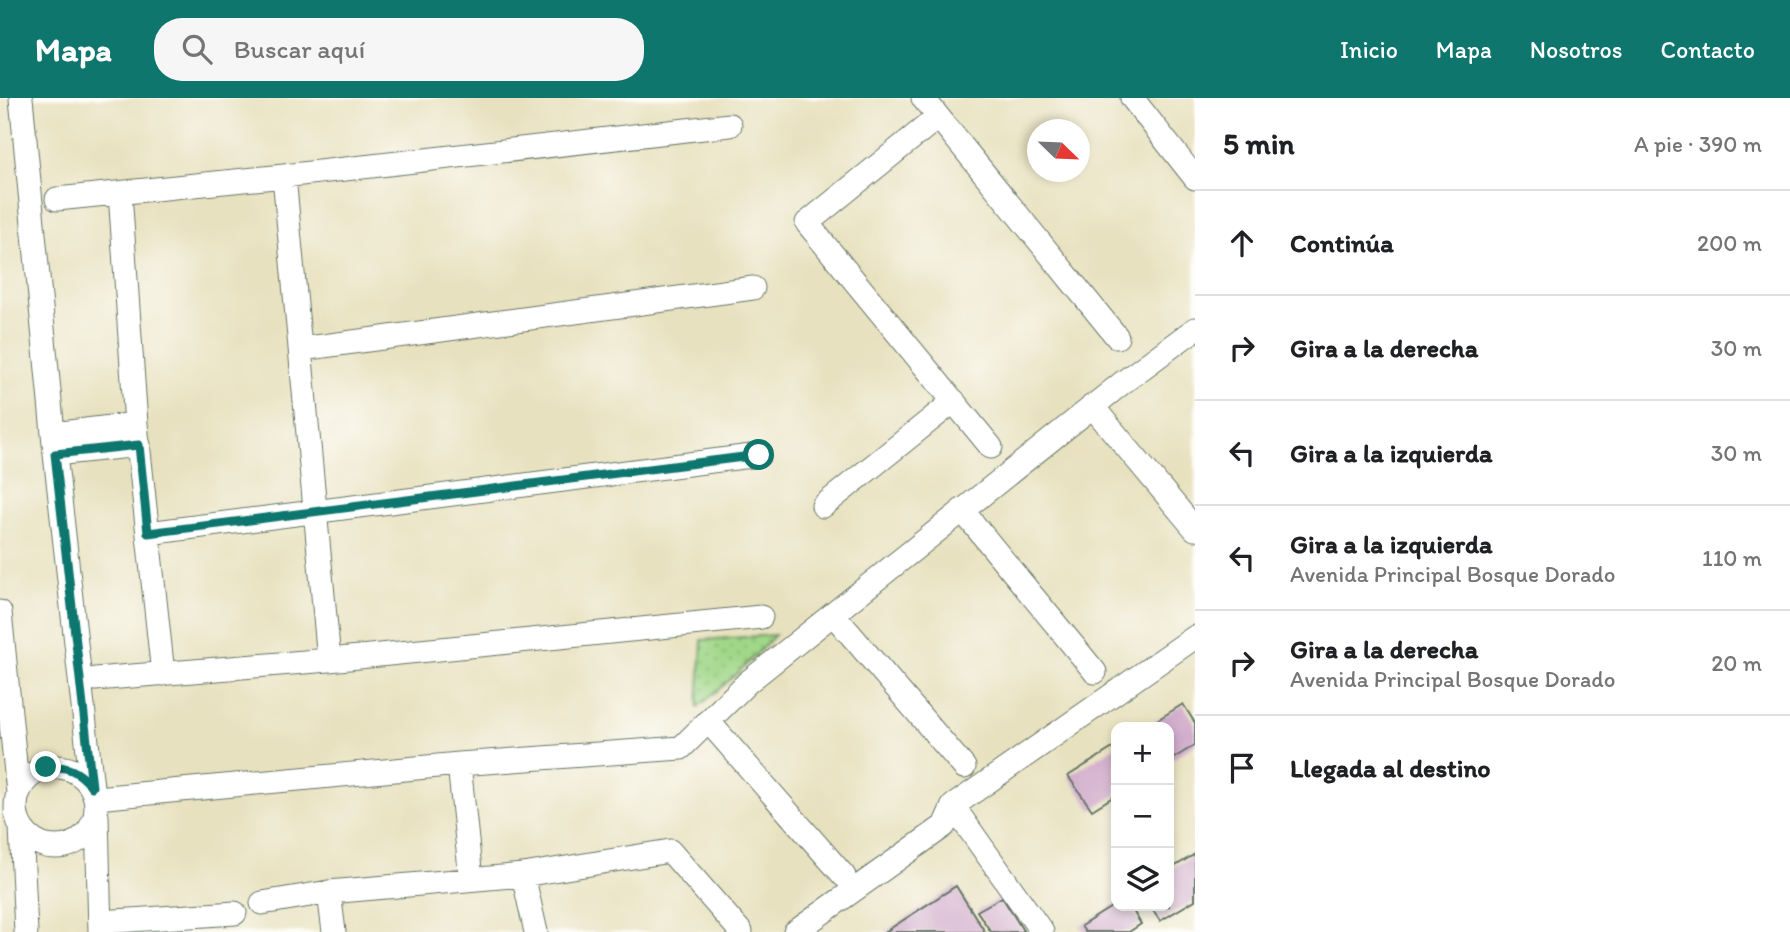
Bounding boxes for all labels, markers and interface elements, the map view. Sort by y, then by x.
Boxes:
search box [154,18,644,81]
text: Mapa [35,30,112,69]
icon: search [178,30,216,68]
text: Buscar aquí [234,33,365,65]
text: Inicio [1340,35,1398,64]
text: Mapa [1436,35,1492,64]
text: Nosotros [1530,35,1622,64]
text: Contacto [1660,35,1755,64]
north arrow [1027,119,1090,182]
text: 5 min [1223,125,1294,162]
text: A pie · 390 m [1634,130,1762,158]
icon: ahead [1223,224,1261,262]
text: Continúa [1290,227,1394,259]
text: 200 m [1697,229,1762,257]
icon: right [1223,329,1261,367]
text: Gira a la derecha [1290,332,1478,364]
text: 30 m [1711,334,1762,362]
icon: left [1223,434,1261,472]
text: Gira a la izquierda [1290,437,1493,469]
route start [743,439,774,470]
text: 30 m [1711,439,1762,467]
text: Gira a la izquierda [1290,528,1493,560]
icon: left [1223,539,1261,577]
text: 110 m [1702,544,1762,572]
text: Avenida Principal Bosque Dorado [1290,560,1615,588]
text: Gira a la derecha [1290,633,1478,665]
icon: right [1223,644,1261,682]
text: 20 m [1711,649,1762,677]
text: Avenida Principal Bosque Dorado [1290,665,1615,693]
map controls [1111,722,1174,911]
button: + [1111,722,1174,785]
icon: arrive [1223,749,1261,787]
route end [30,751,61,782]
text: Llegada al destino [1290,752,1491,784]
button: − [1111,785,1174,848]
button: layers [1111,848,1174,911]

